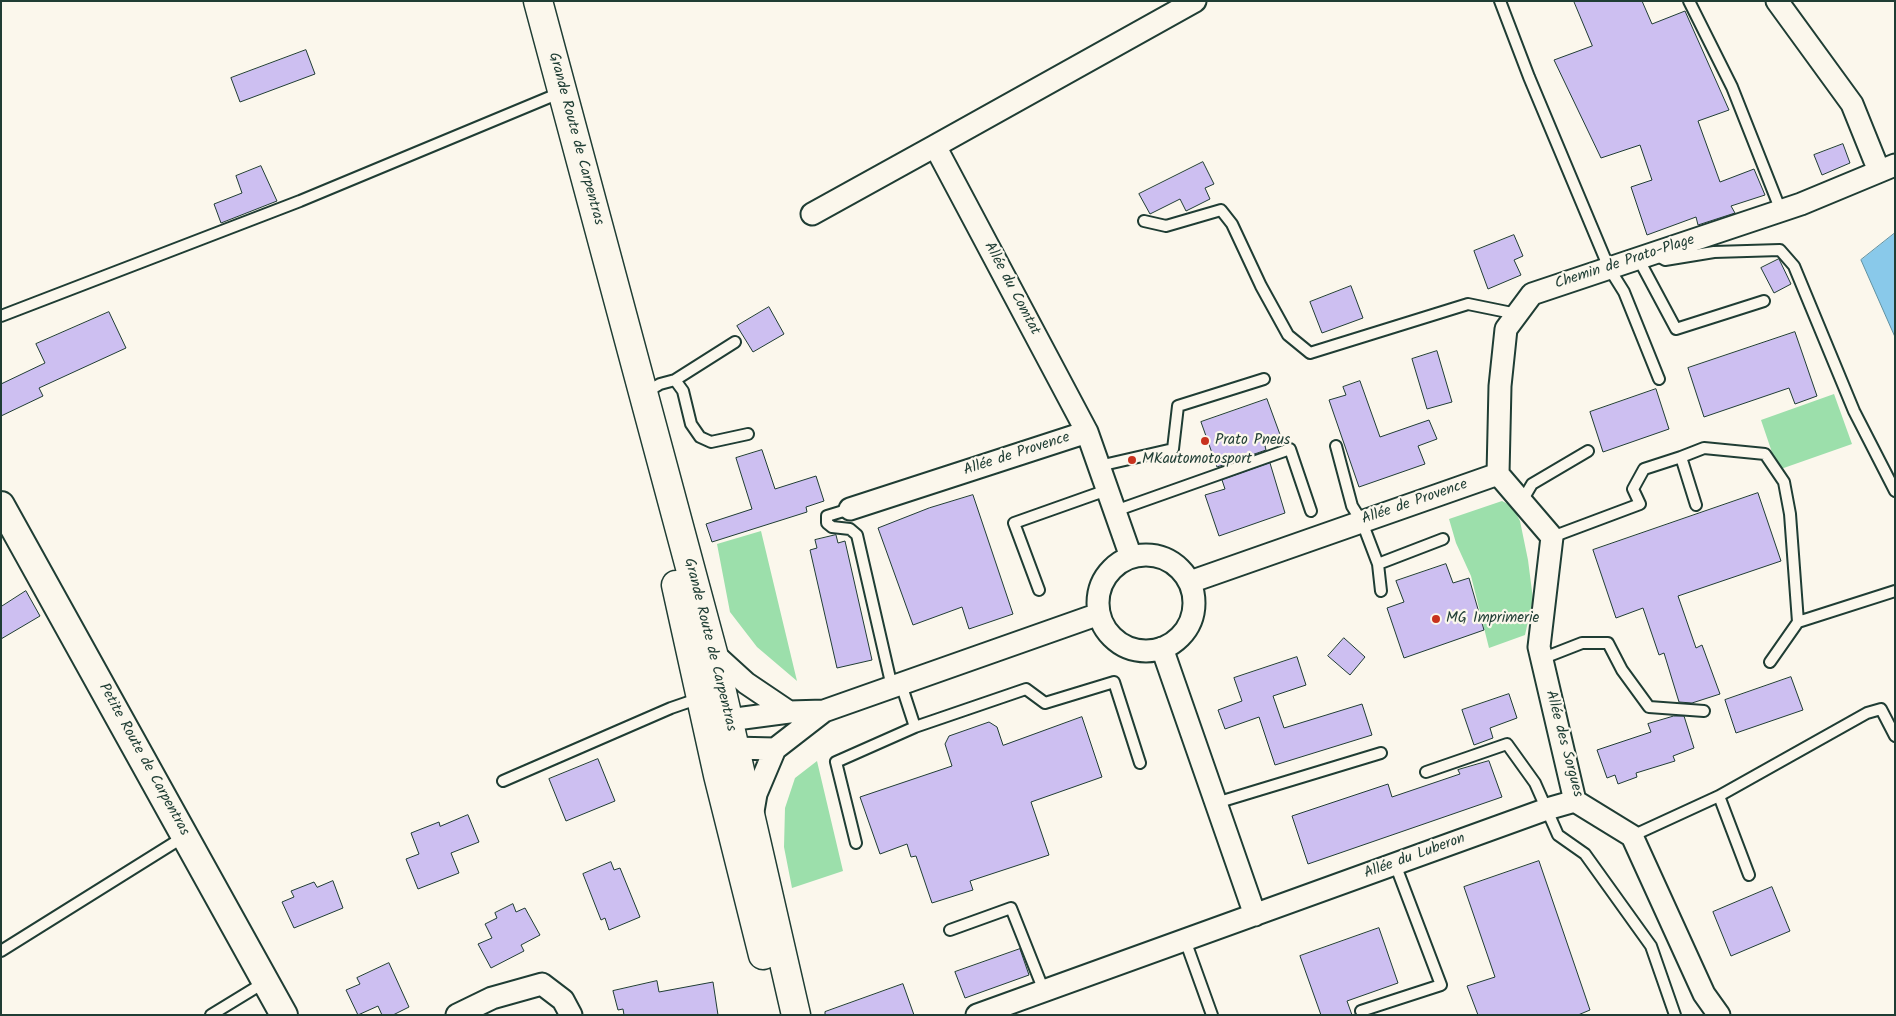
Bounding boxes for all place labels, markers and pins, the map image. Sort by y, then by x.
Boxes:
place label: Prato Pneus [1215,432,1290,450]
marker: Prato Pneus [1199,435,1211,447]
place label: MKautomotosport [1142,451,1252,469]
marker: MKautomotosport [1126,454,1138,466]
place label: MG Imprimerie [1446,610,1539,628]
marker: MG Imprimerie [1430,613,1442,625]

